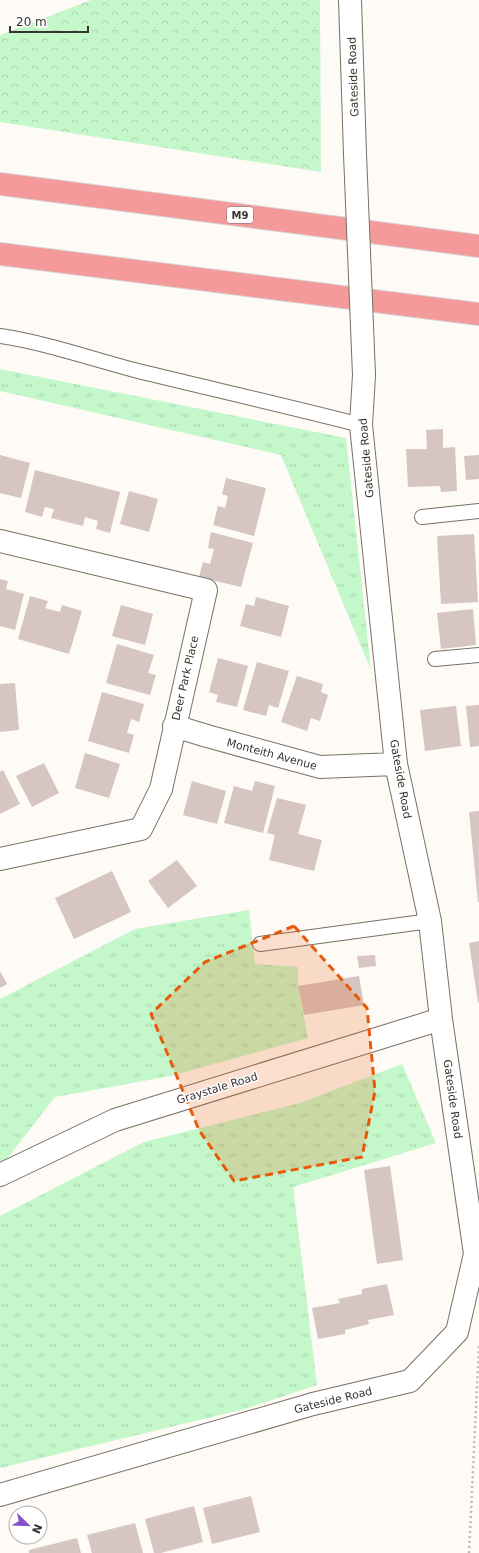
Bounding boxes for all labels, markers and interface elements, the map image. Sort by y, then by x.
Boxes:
scale bar [10,8,88,34]
text: 20 m [16,15,47,29]
street label: Gateside Road [346,37,361,117]
road number: M9 [227,207,253,223]
street label: Gateside Road [357,418,376,498]
street label: Deer Park Place [169,634,202,722]
street label: Monteith Avenue [225,736,319,773]
street label: Gateside Road [387,739,414,820]
street label: Gateside Road [441,1059,465,1140]
street label: Graystale Road [175,1070,259,1107]
street label: Gateside Road [293,1385,373,1416]
north arrow [8,1505,48,1545]
text: N [29,1522,45,1535]

